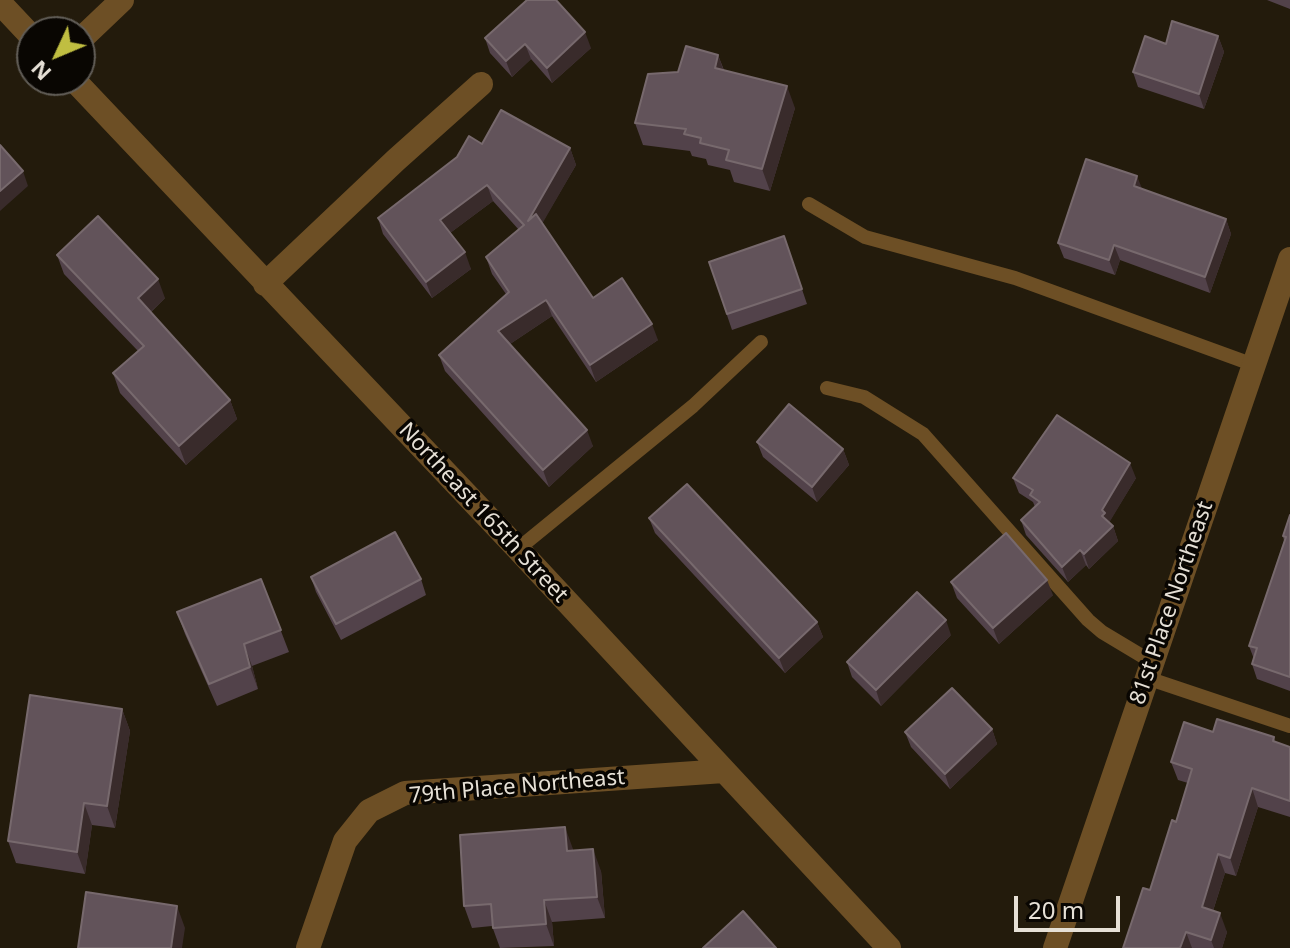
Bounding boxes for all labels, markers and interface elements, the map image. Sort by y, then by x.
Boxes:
north arrow [16,16,96,96]
text: N [23,54,57,88]
street label: Northeast 165th Street [393,418,573,608]
street label: 81st Place Northeast [1125,498,1219,708]
street label: 79th Place Northeast [408,764,626,810]
scale bar [1018,880,1124,930]
text: 20 m [1028,893,1084,926]

